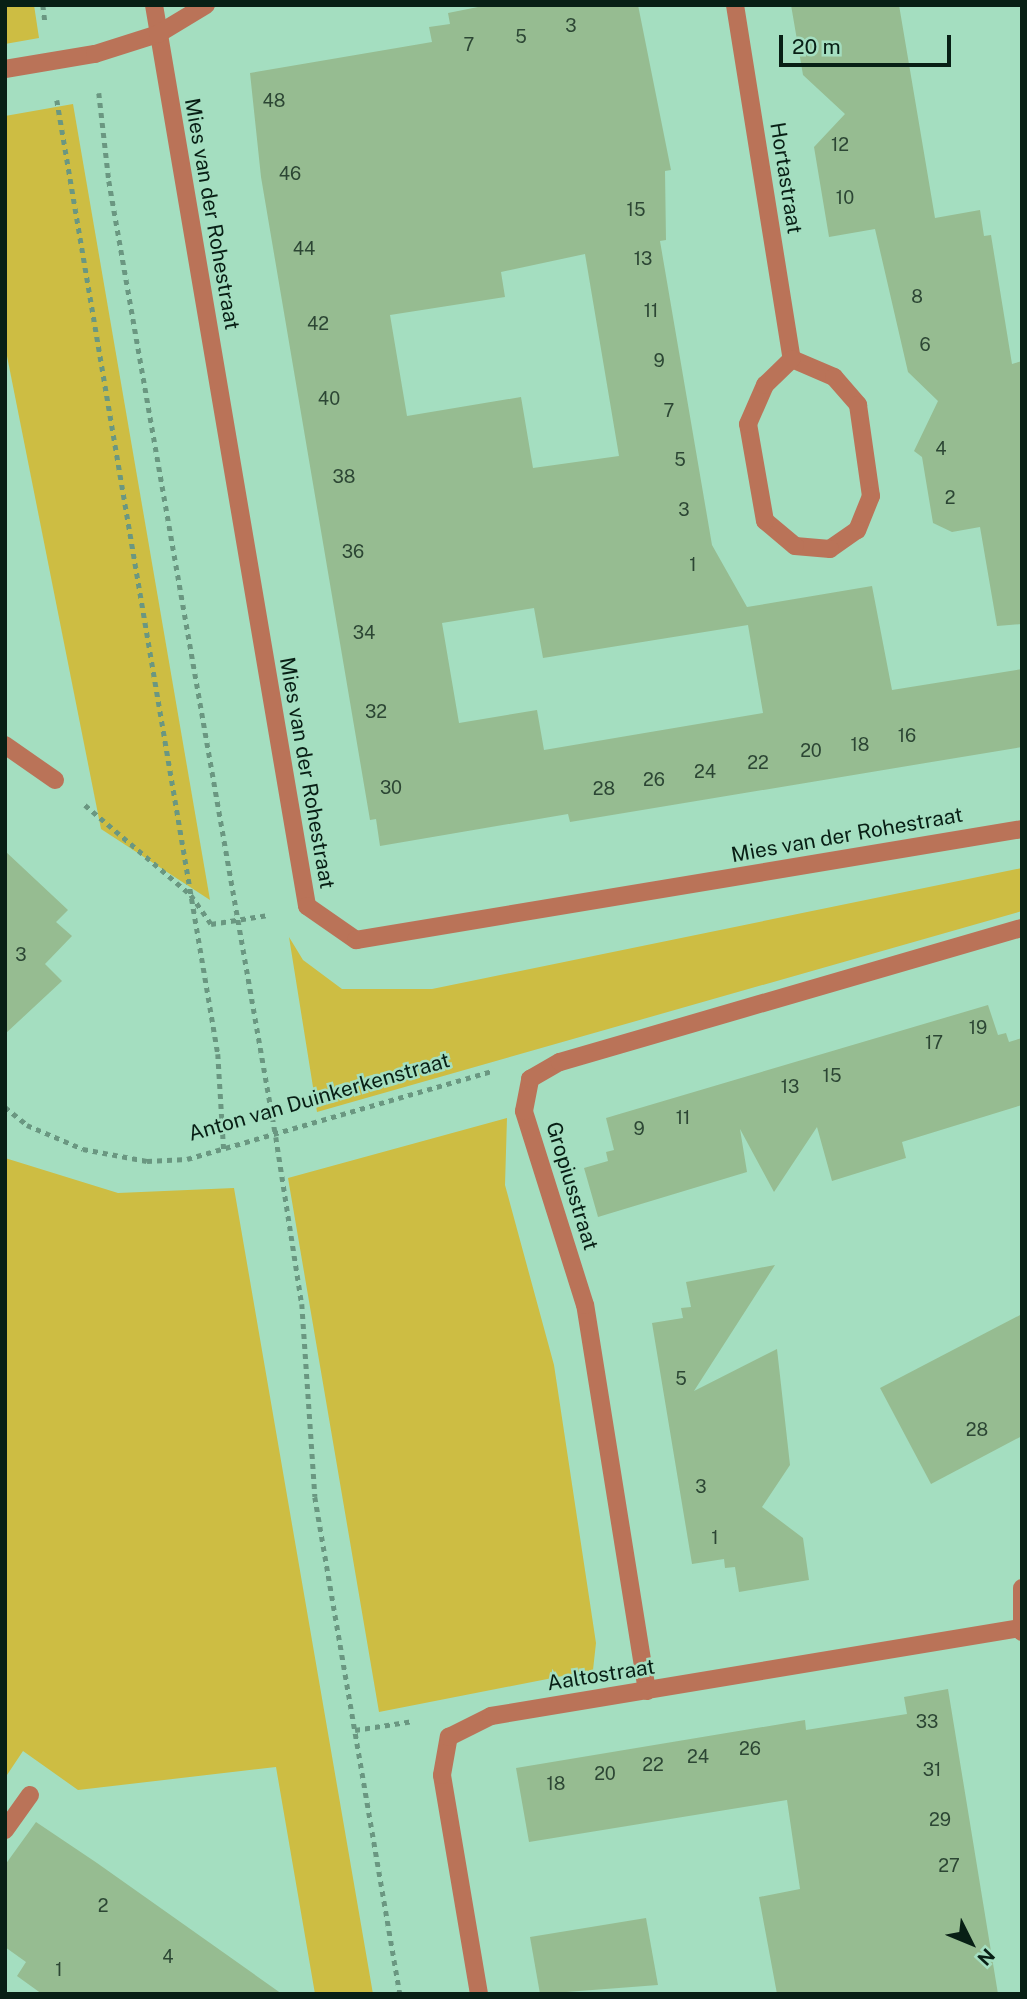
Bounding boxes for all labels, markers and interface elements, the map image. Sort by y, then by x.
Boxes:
house number: 3 [565,15,577,37]
scale bar [782,21,954,65]
house number: 5 [515,26,527,48]
house number: 7 [464,34,474,56]
text: 20 m [792,34,841,59]
house number: 48 [263,90,285,112]
street label: Mies van der Rohestraat [179,96,245,332]
street label: Hortastraat [765,120,807,236]
house number: 12 [831,134,849,156]
house number: 46 [279,163,301,185]
house number: 10 [836,187,854,209]
house number: 15 [627,199,645,221]
house number: 44 [293,238,315,260]
house number: 13 [634,248,652,270]
house number: 8 [911,286,923,308]
house number: 11 [644,300,658,322]
house number: 42 [307,313,329,335]
house number: 6 [919,334,931,356]
house number: 9 [653,350,665,372]
house number: 40 [318,388,340,410]
house number: 7 [664,400,674,422]
house number: 4 [935,438,947,460]
house number: 5 [674,449,686,471]
house number: 38 [333,466,355,488]
house number: 2 [945,487,955,509]
house number: 3 [678,499,690,521]
house number: 36 [342,541,364,563]
house number: 1 [689,554,697,576]
house number: 34 [353,622,375,644]
street label: Mies van der Rohestraat [274,655,340,891]
house number: 32 [365,701,387,723]
house number: 16 [898,725,916,747]
house number: 18 [851,734,869,756]
house number: 20 [800,740,822,762]
house number: 22 [747,752,769,774]
house number: 24 [694,761,716,783]
house number: 26 [643,769,665,791]
house number: 30 [380,777,402,799]
house number: 28 [593,778,615,800]
street label: Mies van der Rohestraat [729,802,965,868]
house number: 3 [15,944,27,966]
house number: 19 [969,1017,987,1039]
house number: 17 [925,1032,943,1054]
street label: Anton van Duinkerkenstraat [185,1048,453,1146]
house number: 15 [823,1065,841,1087]
house number: 13 [781,1076,799,1098]
house number: 11 [676,1107,690,1129]
house number: 9 [633,1118,645,1140]
street label: Gropiusstraat [540,1119,604,1253]
house number: 5 [675,1368,687,1390]
house number: 28 [966,1419,988,1441]
house number: 3 [695,1476,707,1498]
house number: 1 [711,1527,719,1549]
street label: Aaltostraat [545,1654,657,1696]
house number: 33 [916,1711,938,1733]
house number: 26 [739,1738,761,1760]
house number: 24 [687,1746,709,1768]
house number: 22 [642,1754,664,1776]
house number: 31 [923,1759,941,1781]
house number: 20 [594,1763,616,1785]
house number: 18 [547,1773,565,1795]
house number: 29 [929,1809,951,1831]
house number: 27 [938,1855,960,1877]
house number: 2 [98,1895,108,1917]
north arrow [936,1908,1006,1978]
text: N [973,1944,999,1970]
house number: 4 [162,1946,174,1968]
house number: 1 [55,1959,63,1981]

